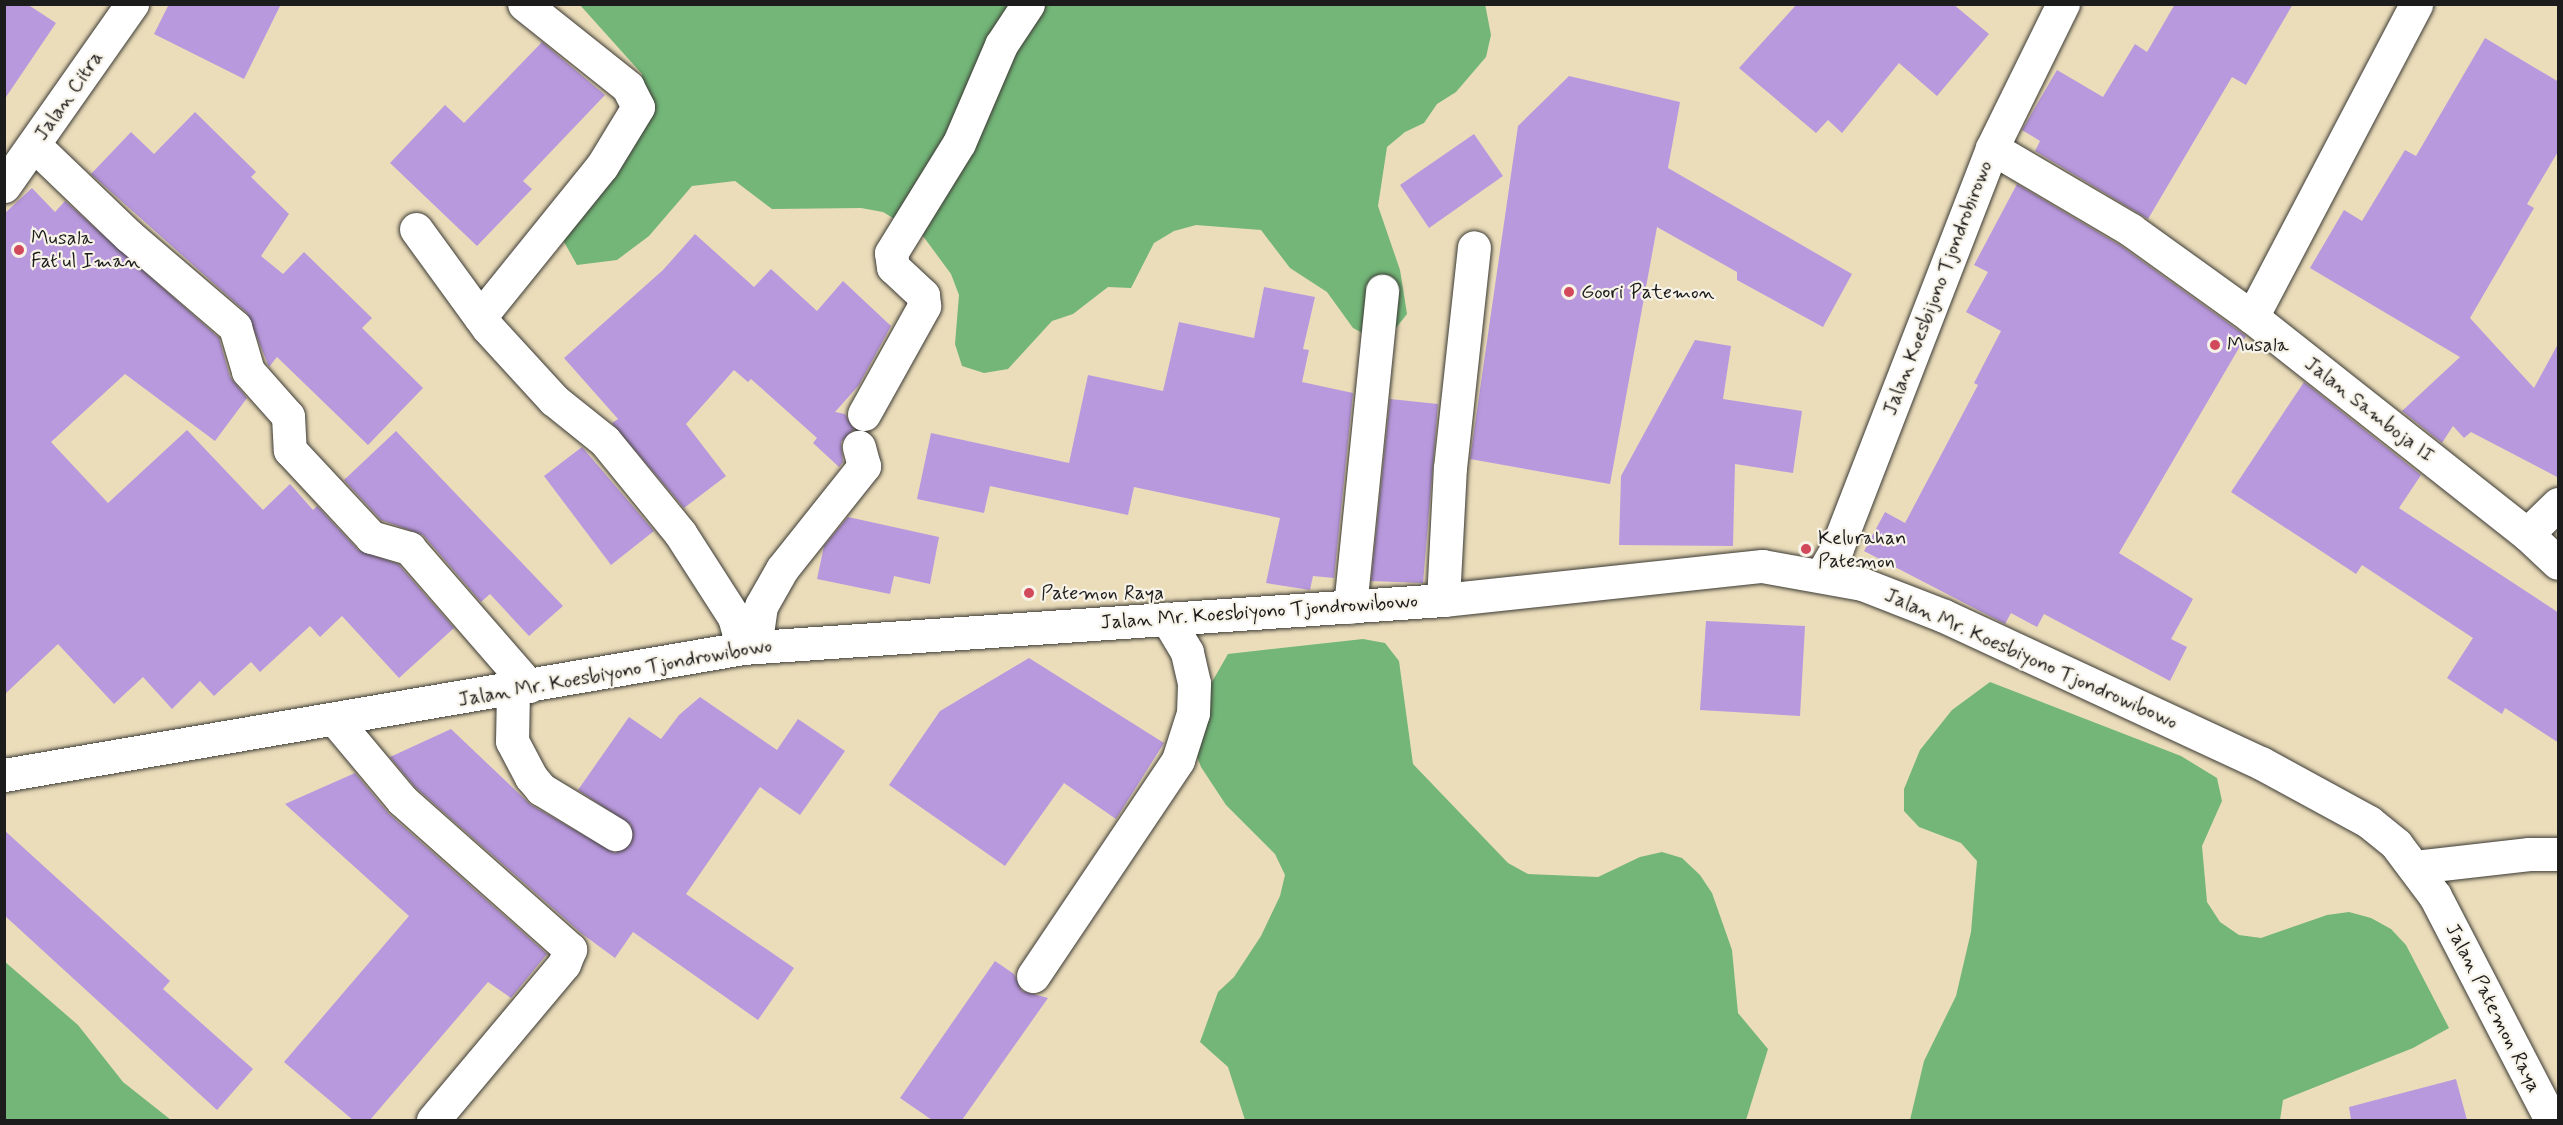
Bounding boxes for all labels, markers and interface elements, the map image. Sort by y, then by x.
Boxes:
street label: Jalan Citra [30,47,108,145]
street label: Jalan Koesbijono Tjondrobirowo [1878,156,1998,420]
place label: Musala Fat'ul Iman [31,226,129,273]
marker: Musala Fat'ul Iman [12,243,26,257]
place label: Goori Patemon [1581,280,1705,304]
marker: Goori Patemon [1562,285,1576,299]
place label: Musala [2227,333,2289,357]
marker: Musala [2208,338,2222,352]
street label: Jalan Samboja II [2297,350,2441,470]
place label: Kelurahan Patemon [1818,526,1907,573]
marker: Kelurahan Patemon [1799,542,1813,556]
place label: Patemon Raya [1041,581,1165,605]
street label: Jalan Mr. Koesbiyono Tjondrowibowo [1879,583,2183,735]
marker: Patemon Raya [1022,586,1036,600]
street label: Jalan Mr. Koesbiyono Tjondrowibowo [1098,589,1420,635]
street label: Jalan Mr. Koesbiyono Tjondrowibowo [455,633,775,713]
street label: Jalan Patemon Raya [2441,922,2545,1094]

